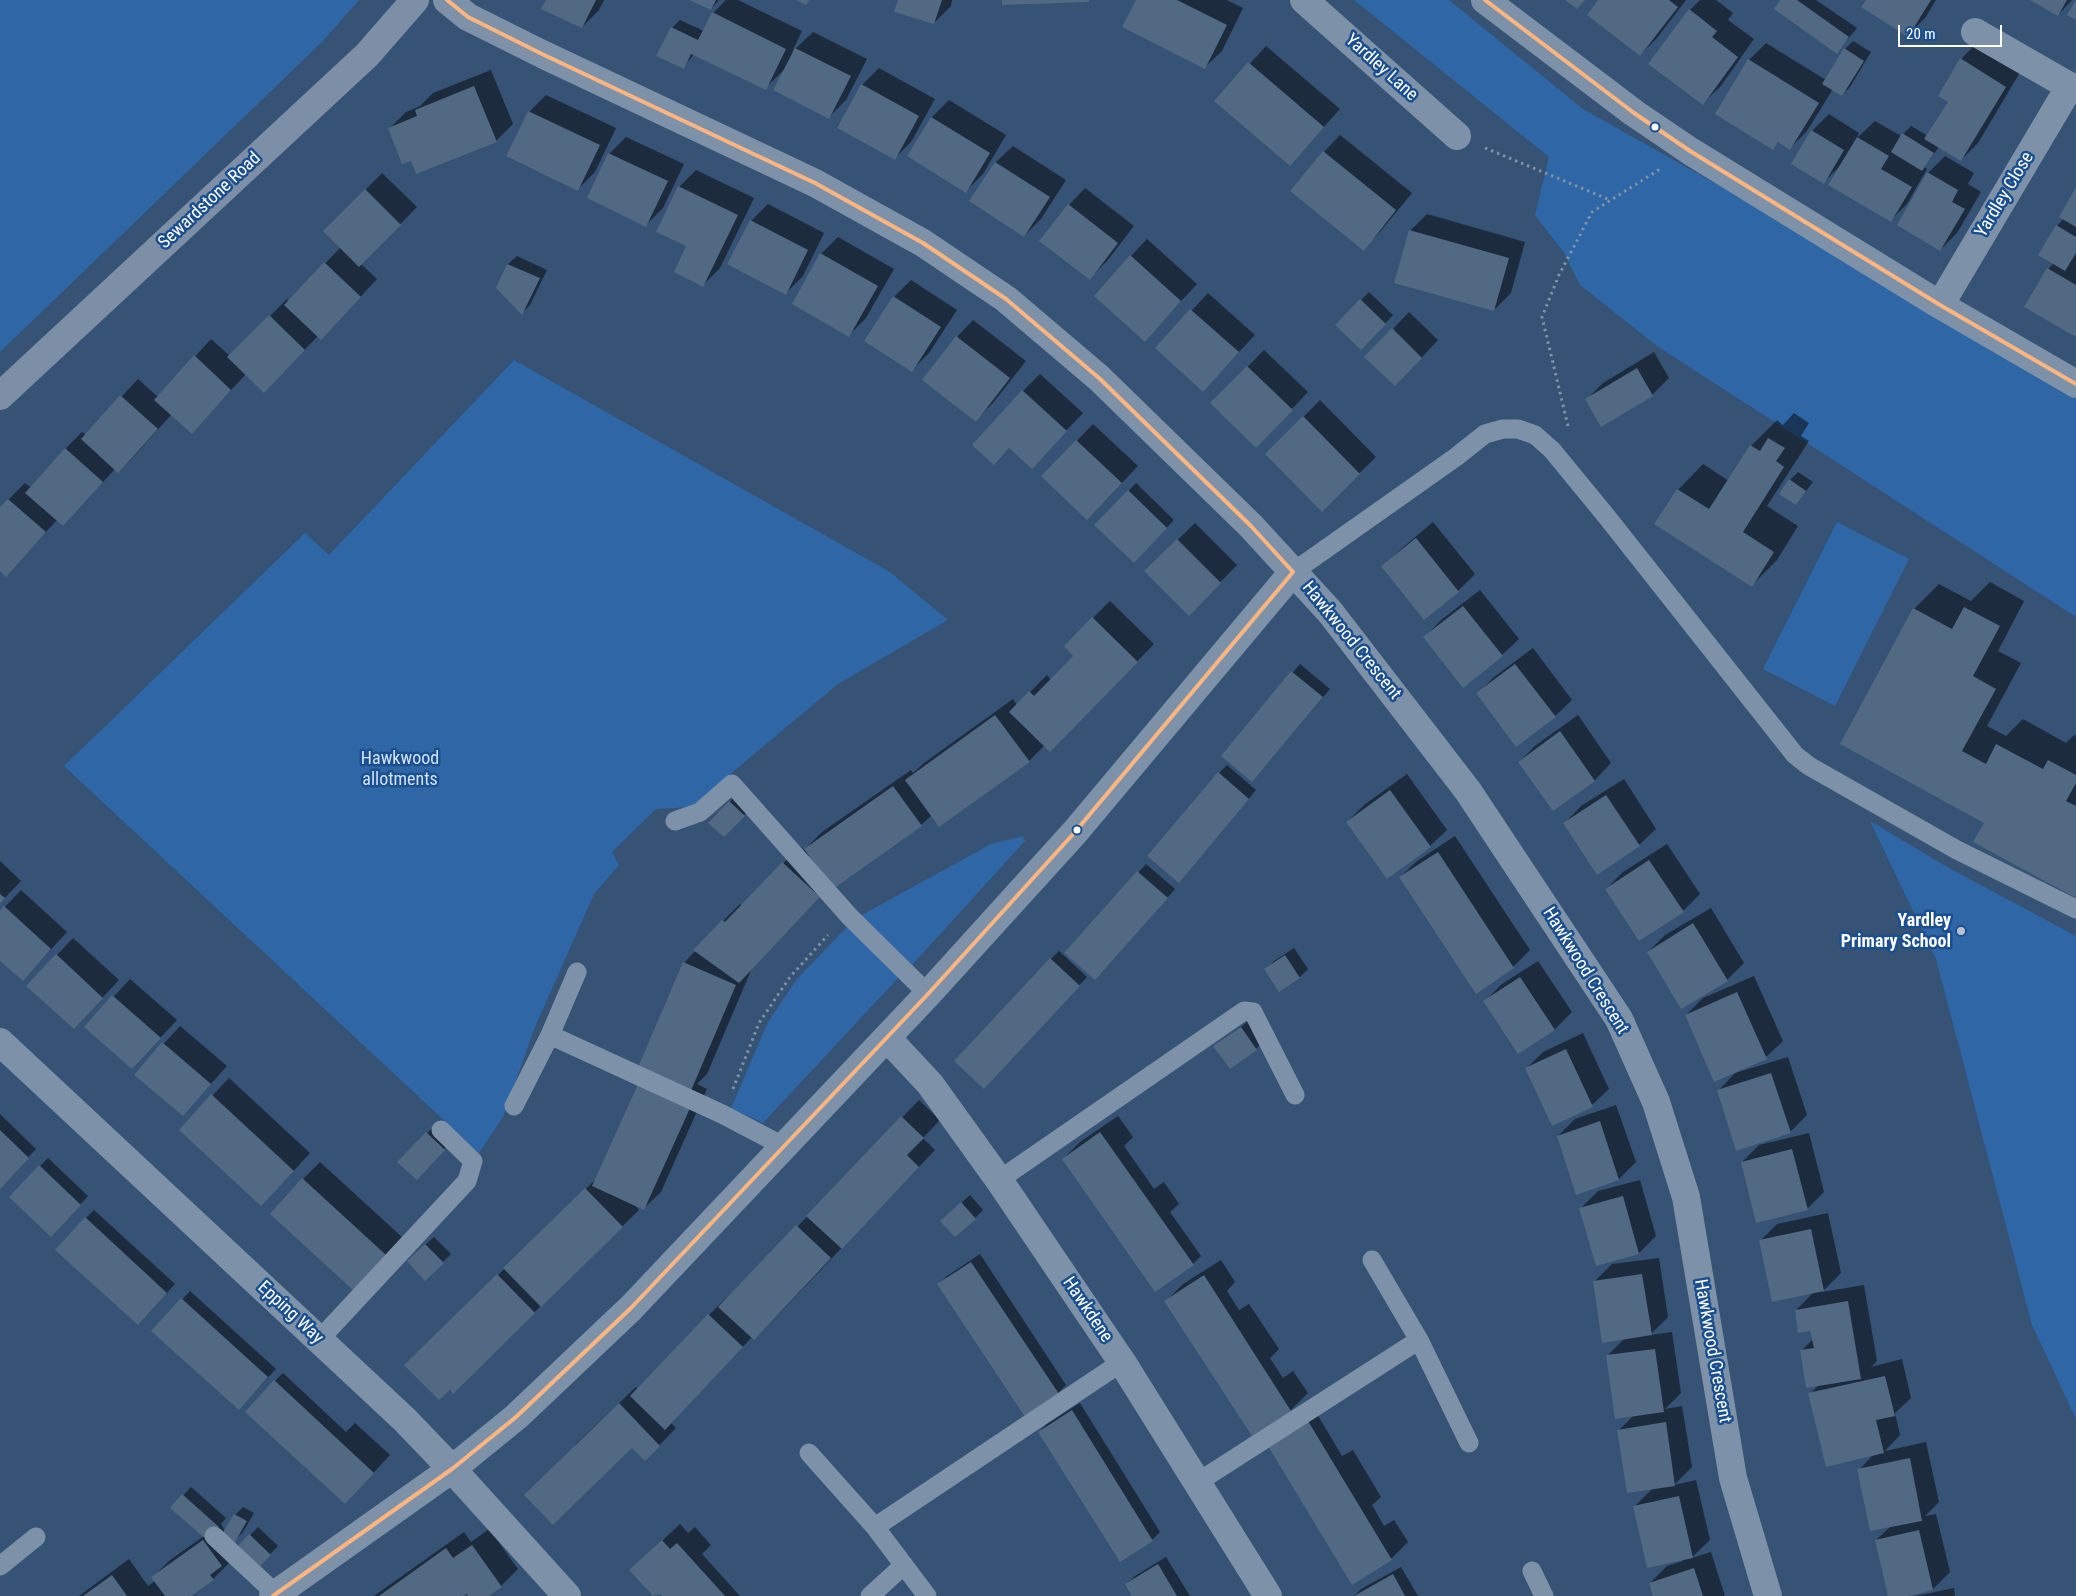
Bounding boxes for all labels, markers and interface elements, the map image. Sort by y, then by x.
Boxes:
scale bar [1901,15,2005,47]
text: 20 m [1906,25,1936,43]
street label: Yardley Lane [1340,30,1422,106]
unlabelled marker [1650,122,1660,132]
street label: Sewardstone Road [154,148,266,254]
street label: Yardley Close [1971,148,2039,242]
street label: Hawkwood Crescent [1297,578,1405,704]
park label: Hawkwood allotments [361,748,439,791]
unlabelled marker [1072,825,1082,835]
street label: Hawkwood Crescent [1537,904,1633,1038]
place label: Yardley Primary School [1841,910,1951,952]
marker: Yardley Primary School [1955,925,1967,937]
street label: Hawkdene [1057,1273,1117,1347]
street label: Epping Way [253,1277,327,1349]
street label: Hawkwood Crescent [1689,1278,1735,1424]

